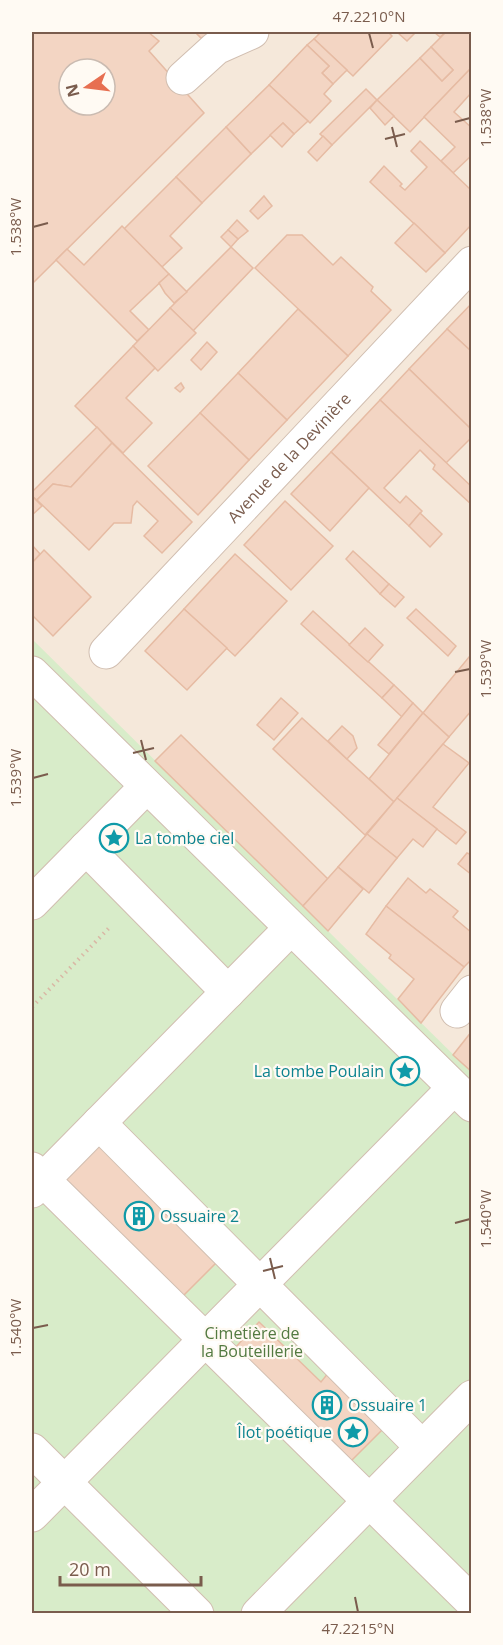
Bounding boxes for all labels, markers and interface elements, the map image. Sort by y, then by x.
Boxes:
text: 47.2210°N [332,6,406,26]
north arrow [57,57,117,117]
text: N [60,82,85,100]
text: 1.538°W [475,89,495,147]
text: 1.538°W [5,198,25,256]
street label: Avenue de la Devinière [222,388,356,527]
text: 1.539°W [475,640,495,698]
text: 1.539°W [5,749,25,807]
place icon: La tombe ciel [98,822,130,854]
place label: La tombe ciel [135,827,234,849]
place icon: La tombe Poulain [389,1055,421,1087]
place label: La tombe Poulain [254,1060,384,1082]
text: 1.540°W [475,1190,495,1248]
building icon: Ossuaire 2 [123,1200,155,1232]
place label: Ossuaire 2 [160,1205,239,1227]
text: 1.540°W [5,1299,25,1357]
park label: Cimetière de la Bouteillerie [201,1322,303,1362]
building icon: Ossuaire 1 [311,1389,343,1421]
place label: Ossuaire 1 [348,1394,427,1416]
place icon: Îlot poétique [337,1416,369,1448]
place label: Îlot poétique [236,1421,332,1443]
scale bar [60,1549,201,1587]
text: 20 m [69,1557,111,1581]
text: 47.2215°N [321,1618,395,1638]

